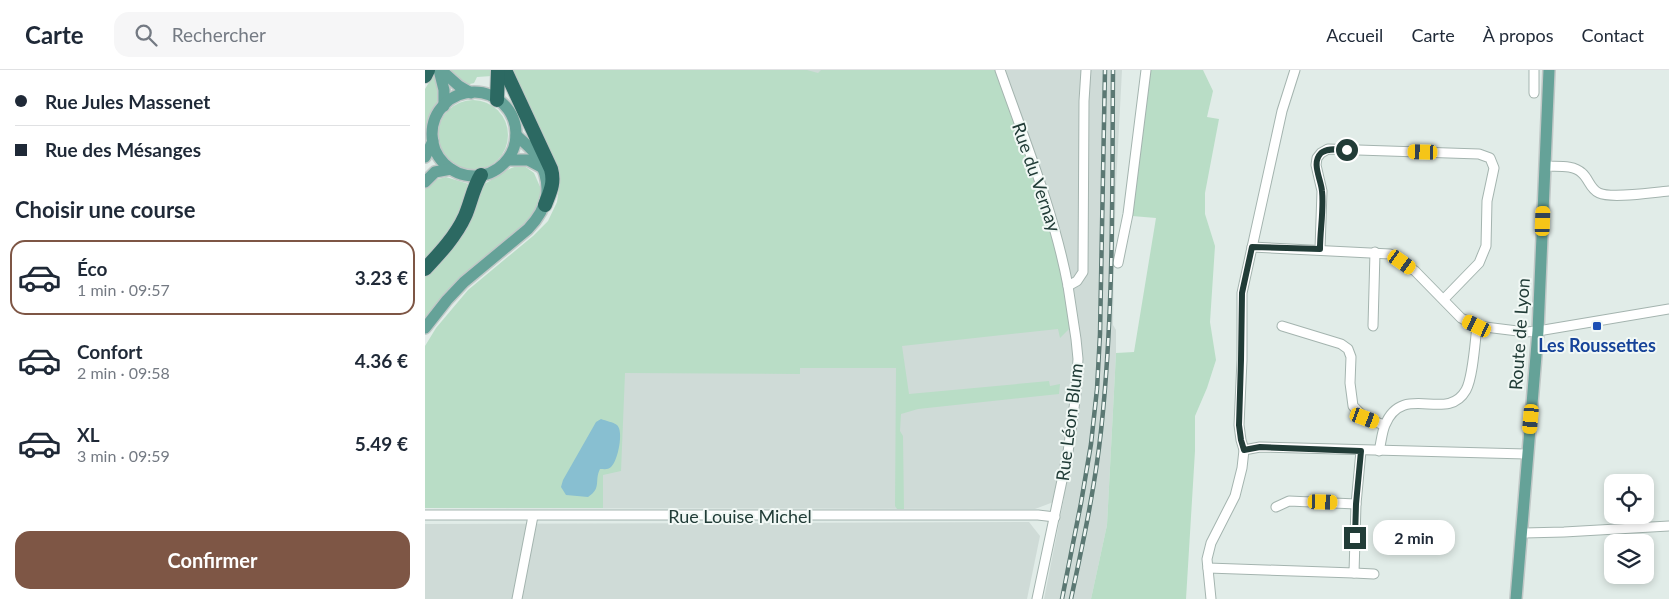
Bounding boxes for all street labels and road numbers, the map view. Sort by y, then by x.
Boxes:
street label: Rue du Vernay [1008,119,1066,235]
street label: Route de Lyon [1504,277,1534,391]
street label: Rue Léon Blum [1051,362,1087,482]
street label: Rue Louise Michel [668,505,812,527]

